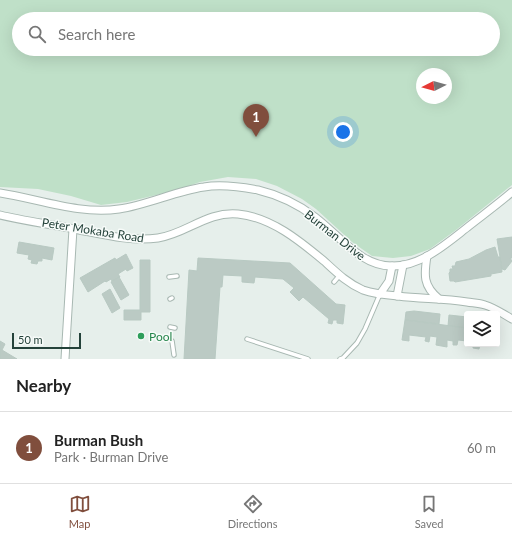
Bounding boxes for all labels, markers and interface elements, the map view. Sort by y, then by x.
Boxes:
search box [12,12,500,56]
icon: search [26,23,48,45]
text: Search here [58,25,135,43]
north arrow [416,68,452,104]
pin: 1 [243,104,269,137]
your location [333,122,353,142]
street label: Burman Drive [302,207,368,263]
street label: Peter Mokaba Road [41,215,145,245]
map controls [464,311,500,347]
button: layers [464,311,500,347]
place label: Pool [149,329,172,344]
scale bar [12,331,81,350]
marker: Pool [136,331,146,341]
text: 50 m [18,333,43,346]
text: Nearby [16,375,71,396]
text: Burman Bush [54,431,143,449]
text: 1 [25,440,33,456]
text: 60 m [467,440,496,456]
text: Park · Burman Drive [54,449,168,465]
tab: Map [69,493,91,530]
tab: Directions [228,493,277,530]
tab: Saved [415,493,443,530]

